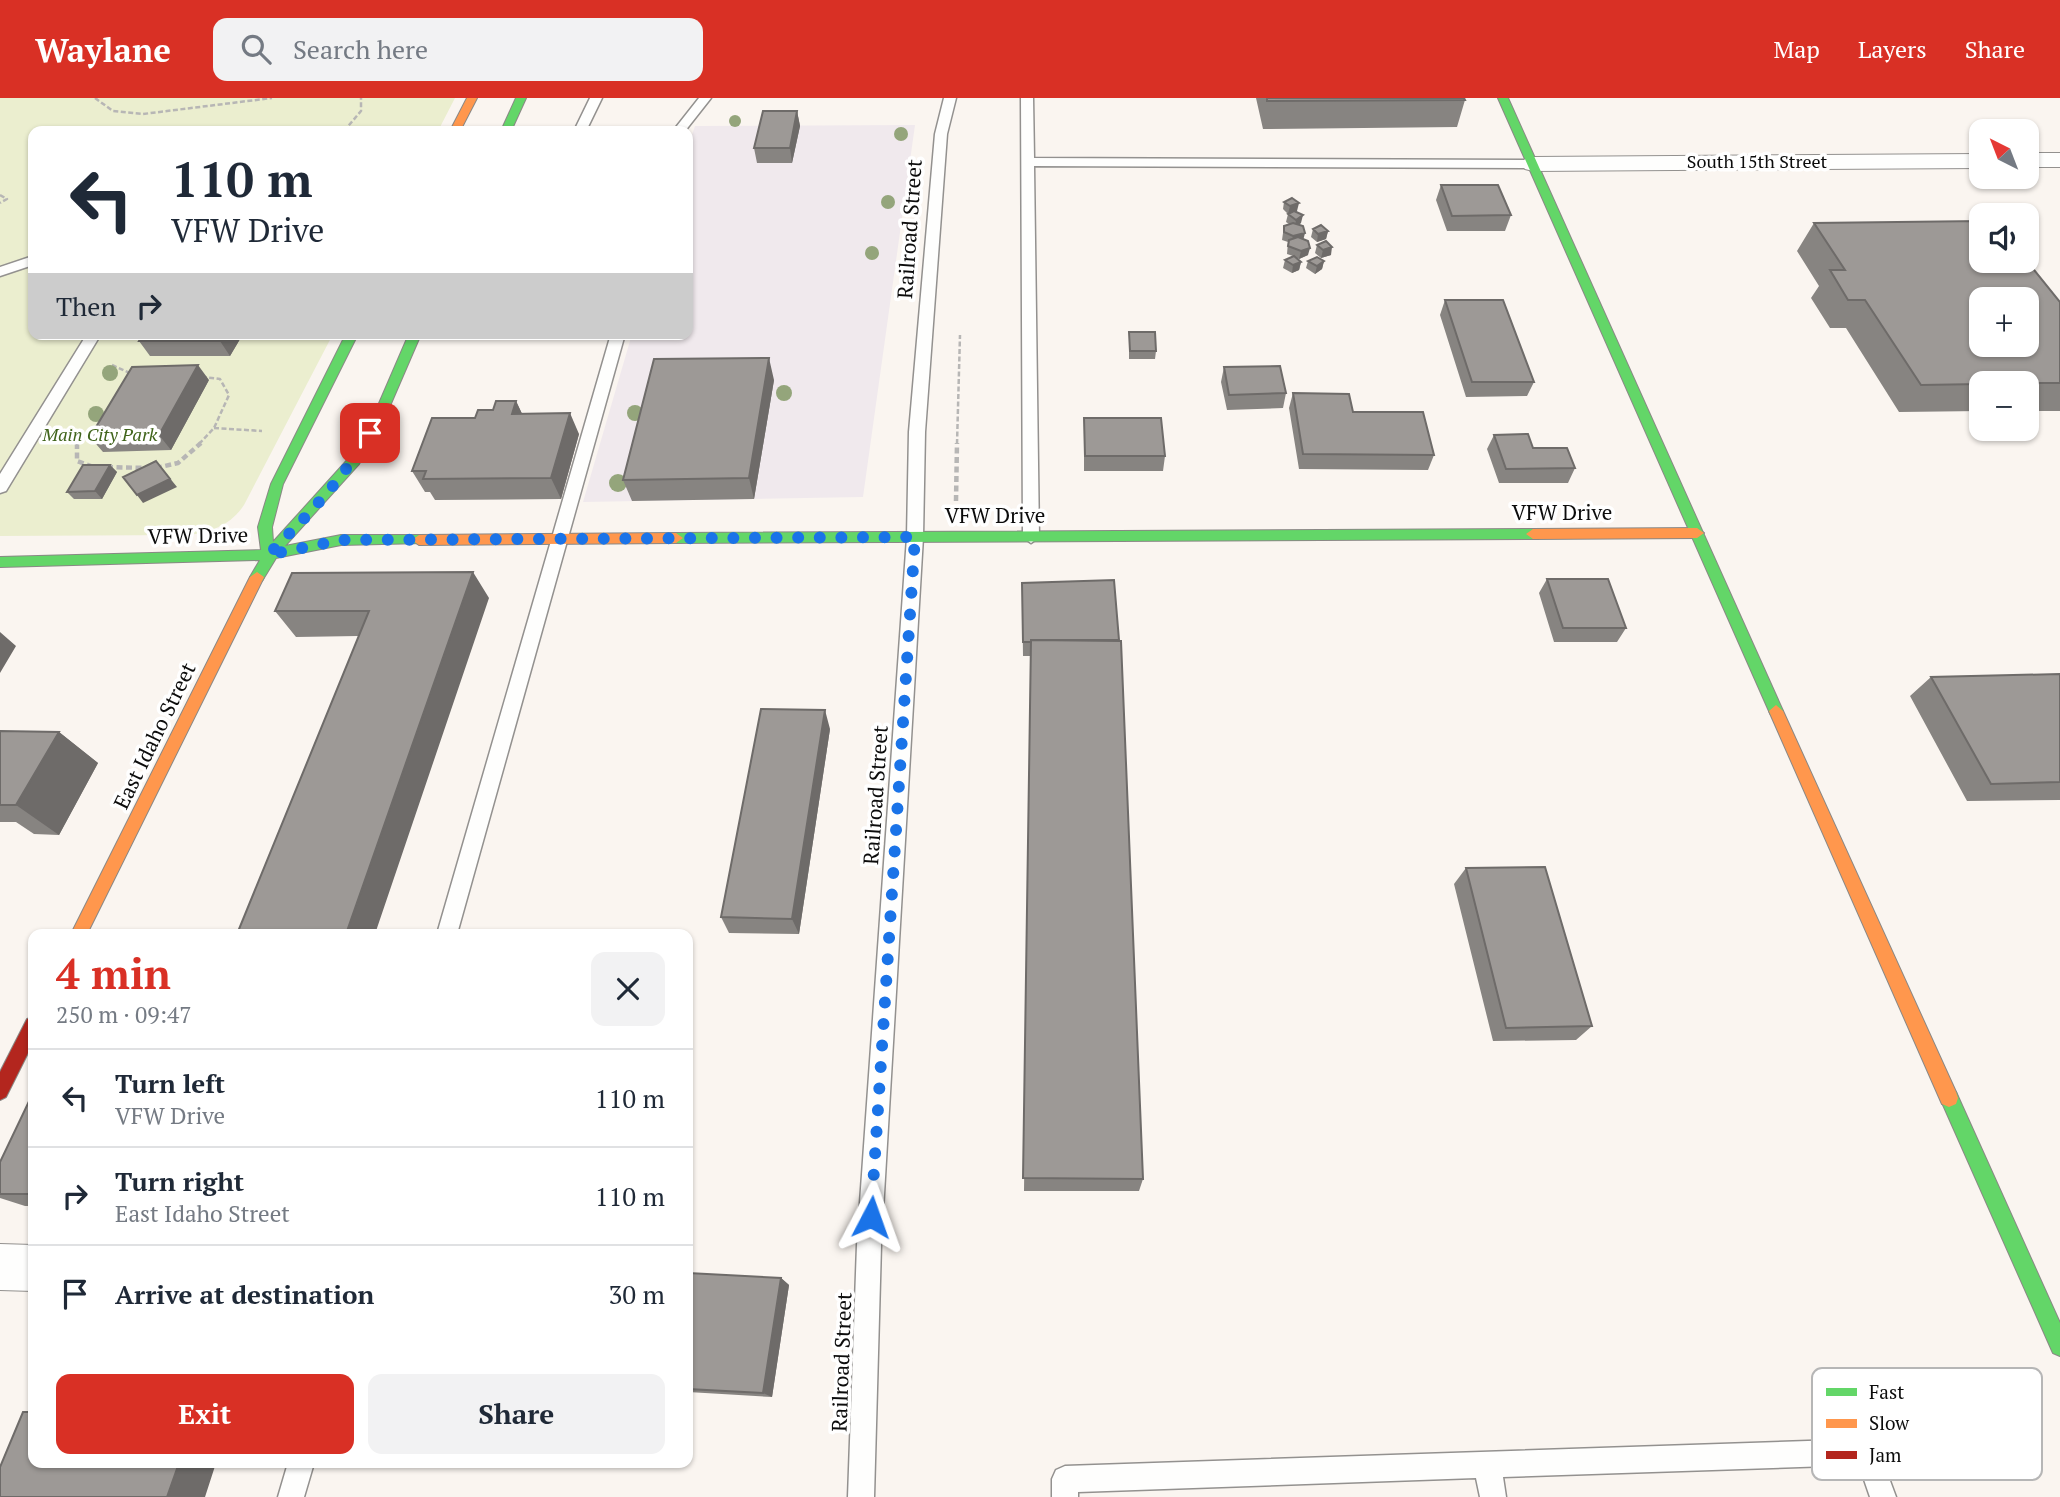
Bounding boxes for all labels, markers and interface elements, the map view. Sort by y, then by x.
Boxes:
search box [213,18,703,81]
text: Waylane [35,28,171,71]
icon: search [237,30,275,68]
text: Search here [293,32,428,66]
text: Map [1773,33,1820,65]
text: Layers [1858,33,1927,65]
text: Share [1965,33,2025,65]
north arrow [1969,119,2039,189]
map controls [1969,119,2039,441]
text: 110 m [171,146,313,211]
street label: South 15th Street [1687,149,1828,173]
icon: left [56,154,147,245]
street label: Railroad Street [890,158,928,300]
button: sound [1969,203,2039,273]
text: VFW Drive [171,209,324,251]
icon: right [130,287,168,325]
button: + [1969,287,2039,357]
text: Then [56,289,116,323]
button: − [1969,371,2039,441]
pin [340,403,400,463]
icon: arrive [351,414,389,452]
park label: Main City Park [42,422,158,446]
street label: VFW Drive [1512,498,1612,526]
street label: VFW Drive [945,501,1045,529]
street label: VFW Drive [147,520,249,550]
street label: East Idaho Street [107,658,202,813]
street label: Railroad Street [856,724,894,866]
text: 4 min [56,945,171,1001]
button: close [591,952,665,1026]
text: 250 m · 09:47 [56,999,191,1030]
text: Turn left [115,1066,225,1100]
icon: left [56,1079,94,1117]
text: 110 m [595,1081,665,1115]
text: VFW Drive [115,1100,225,1131]
text: Turn right [115,1164,244,1198]
icon: right [56,1177,94,1215]
text: 110 m [595,1179,665,1213]
position arrow [834,1180,908,1254]
text: East Idaho Street [115,1198,290,1229]
icon: arrive [56,1275,94,1313]
text: Arrive at destination [115,1277,374,1311]
text: 30 m [609,1277,665,1311]
street label: Railroad Street [825,1291,857,1432]
legend [1812,1368,2042,1480]
button: Exit [56,1374,354,1454]
button: Share [368,1374,665,1454]
text: Fast [1869,1379,1904,1404]
text: Slow [1869,1410,1910,1435]
text: Jam [1869,1442,1902,1467]

